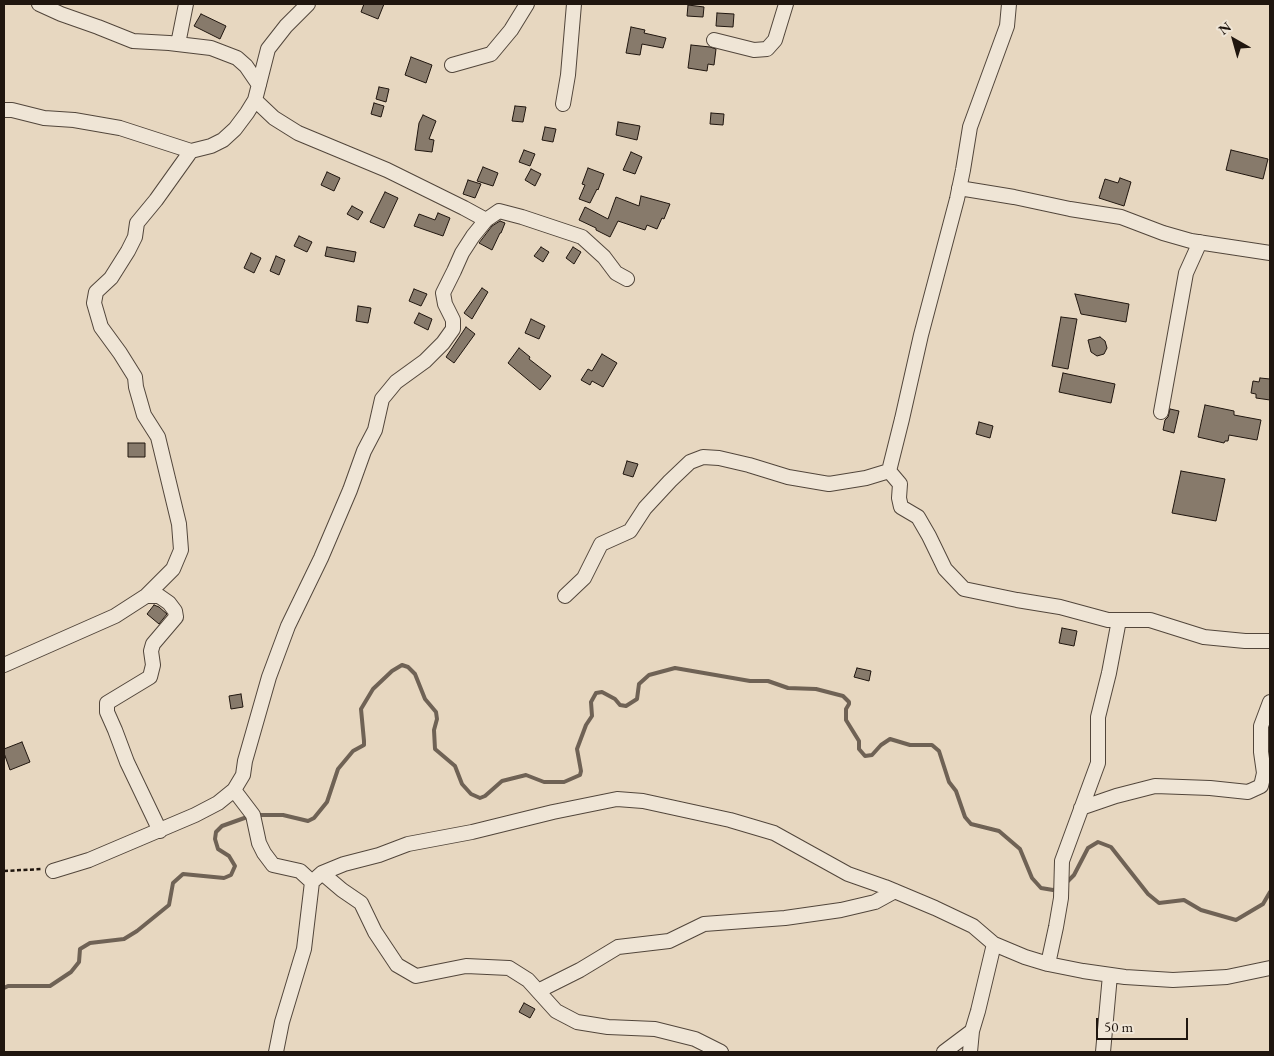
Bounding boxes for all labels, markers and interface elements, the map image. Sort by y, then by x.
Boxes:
north arrow [1209,15,1259,65]
text: N [1215,18,1235,39]
scale bar [1099,1008,1192,1040]
text: 50 m [1104,1017,1133,1036]

